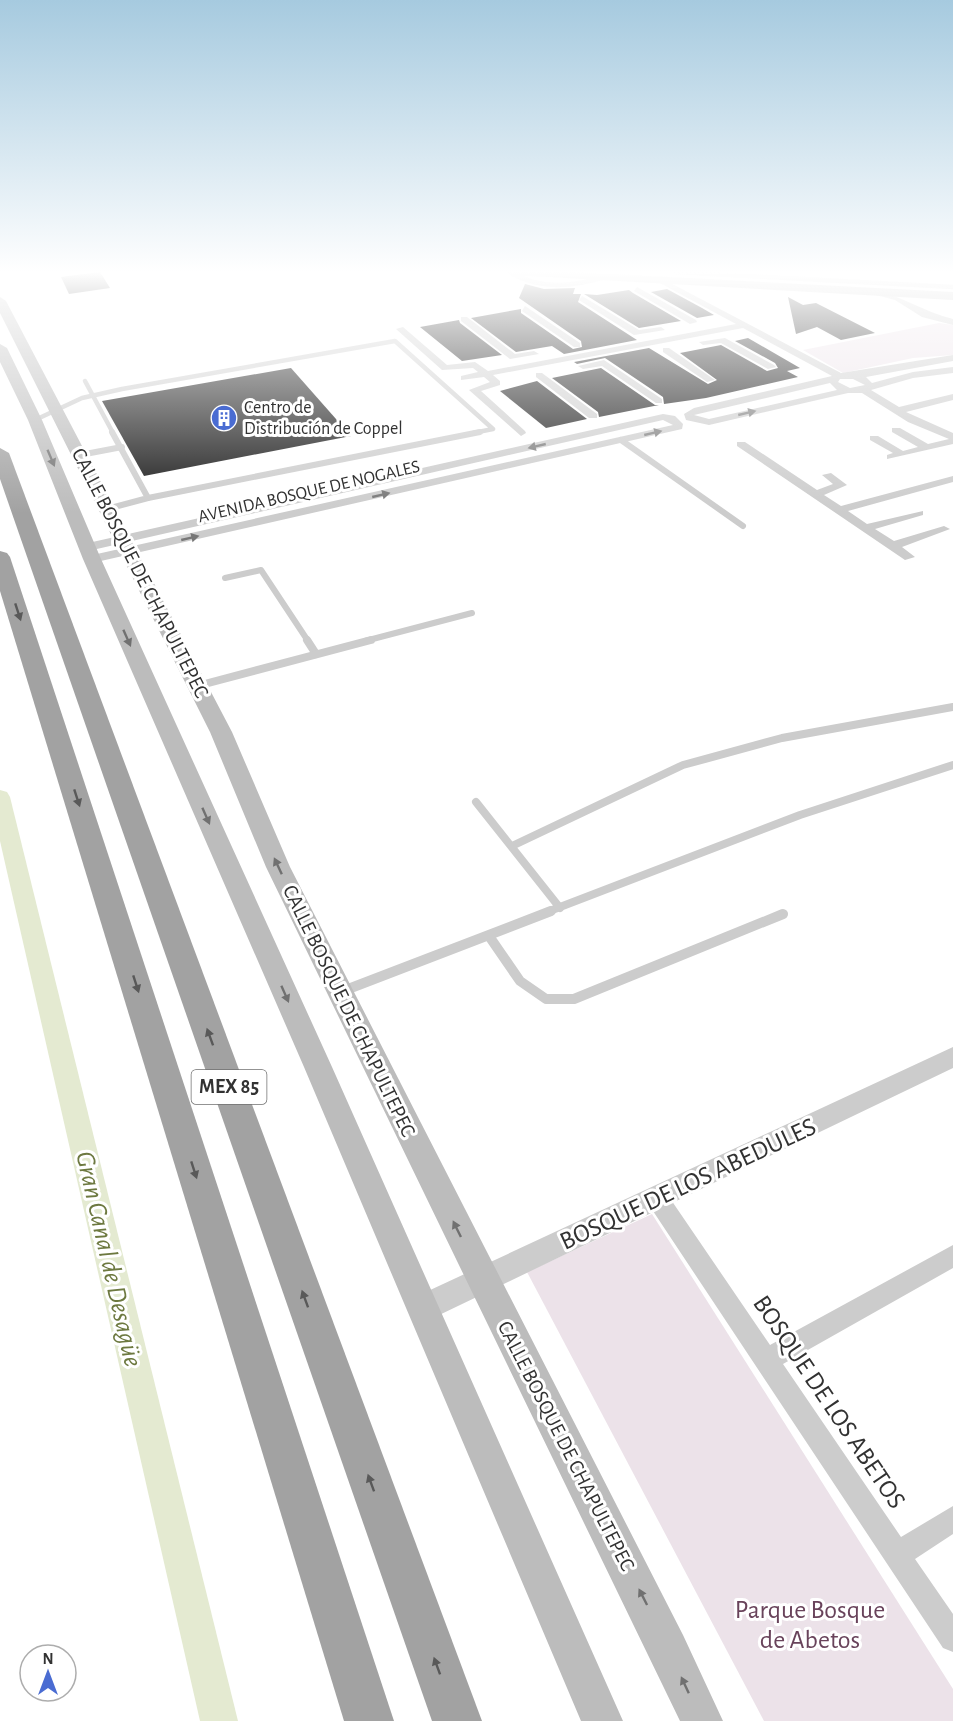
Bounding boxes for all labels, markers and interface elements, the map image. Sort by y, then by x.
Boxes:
place label: Centro de Distribución de Coppel [244,399,403,438]
building icon: Centro de Distribución de Coppel [209,403,239,433]
one-way arrow [738,408,757,417]
one-way arrow [643,428,662,437]
one-way arrow [528,441,546,451]
street label: CALLE BOSQUE DE CHAPULTEPEC [68,445,212,701]
one-way arrow [46,450,56,468]
street label: AVENIDA BOSQUE DE NOGALES [196,458,422,526]
one-way arrow [371,489,390,499]
one-way arrow [181,532,200,542]
one-way arrow [14,603,23,621]
one-way arrow [122,629,132,647]
one-way arrow [72,789,82,807]
one-way arrow [201,808,211,826]
one-way arrow [273,857,282,874]
street label: CALLE BOSQUE DE CHAPULTEPEC [279,882,419,1140]
one-way arrow [131,975,141,993]
one-way arrow [280,986,290,1004]
one-way arrow [205,1028,215,1046]
road number: MEX 85 [192,1070,266,1104]
street label: BOSQUE DE LOS ABEDULES [556,1113,820,1255]
water label: Gran Canal de Desagüe [71,1149,147,1369]
one-way arrow [190,1161,200,1179]
one-way arrow [453,1220,463,1238]
one-way arrow [300,1290,309,1308]
street label: BOSQUE DE LOS ABETOS [748,1291,910,1513]
street label: CALLE BOSQUE DE CHAPULTEPEC [494,1318,638,1574]
one-way arrow [366,1473,376,1491]
one-way arrow [638,1589,647,1606]
park label: Parque Bosque de Abetos [735,1597,885,1653]
north arrow [18,1643,78,1703]
text: N [42,1651,54,1667]
one-way arrow [432,1657,442,1675]
one-way arrow [681,1677,690,1694]

